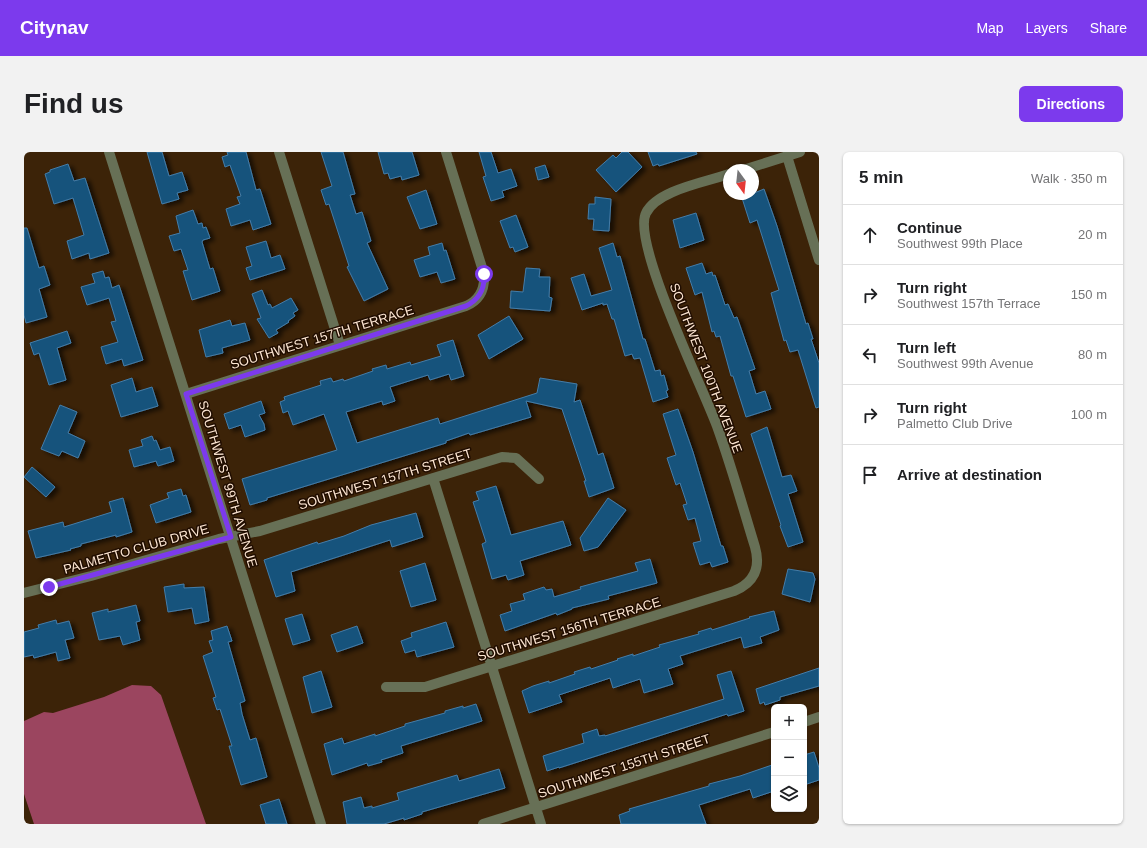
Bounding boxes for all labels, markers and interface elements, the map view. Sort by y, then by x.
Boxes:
text: Citynav [20,17,89,38]
text: Map [976,20,1004,36]
text: Layers [1026,20,1068,36]
text: Share [1090,20,1127,36]
button: Directions [1019,86,1123,122]
text: Find us [24,88,124,119]
north arrow [723,164,759,200]
text: 5 min [859,168,903,187]
text: Walk · 350 m [1031,171,1107,186]
text: Continue [897,219,962,236]
icon: ahead [859,224,881,246]
text: 20 m [1078,227,1107,242]
text: Southwest 99th Place [897,236,1023,251]
route start [475,265,493,283]
text: Turn right [897,279,967,296]
street label: SOUTHWEST 100TH AVENUE [667,281,746,455]
icon: right [859,284,881,306]
text: 150 m [1071,287,1107,302]
text: Southwest 157th Terrace [897,296,1041,311]
street label: SOUTHWEST 157TH TERRACE [229,302,416,372]
text: Turn left [897,339,956,356]
icon: left [859,344,881,366]
text: 80 m [1078,347,1107,362]
text: Southwest 99th Avenue [897,356,1033,371]
street label: SOUTHWEST 99TH AVENUE [195,399,261,570]
text: Turn right [897,399,967,416]
icon: right [859,404,881,426]
text: 100 m [1071,407,1107,422]
text: Palmetto Club Drive [897,416,1013,431]
street label: SOUTHWEST 157TH STREET [297,445,473,513]
icon: arrive [859,464,881,486]
text: Arrive at destination [897,466,1042,483]
street label: PALMETTO CLUB DRIVE [62,521,211,577]
route end [40,578,58,596]
street label: SOUTHWEST 156TH TERRACE [476,594,663,664]
map controls [771,704,807,812]
button: + [771,704,807,740]
street label: SOUTHWEST 155TH STREET [536,731,712,801]
button: − [771,740,807,776]
button: layers [771,776,807,812]

